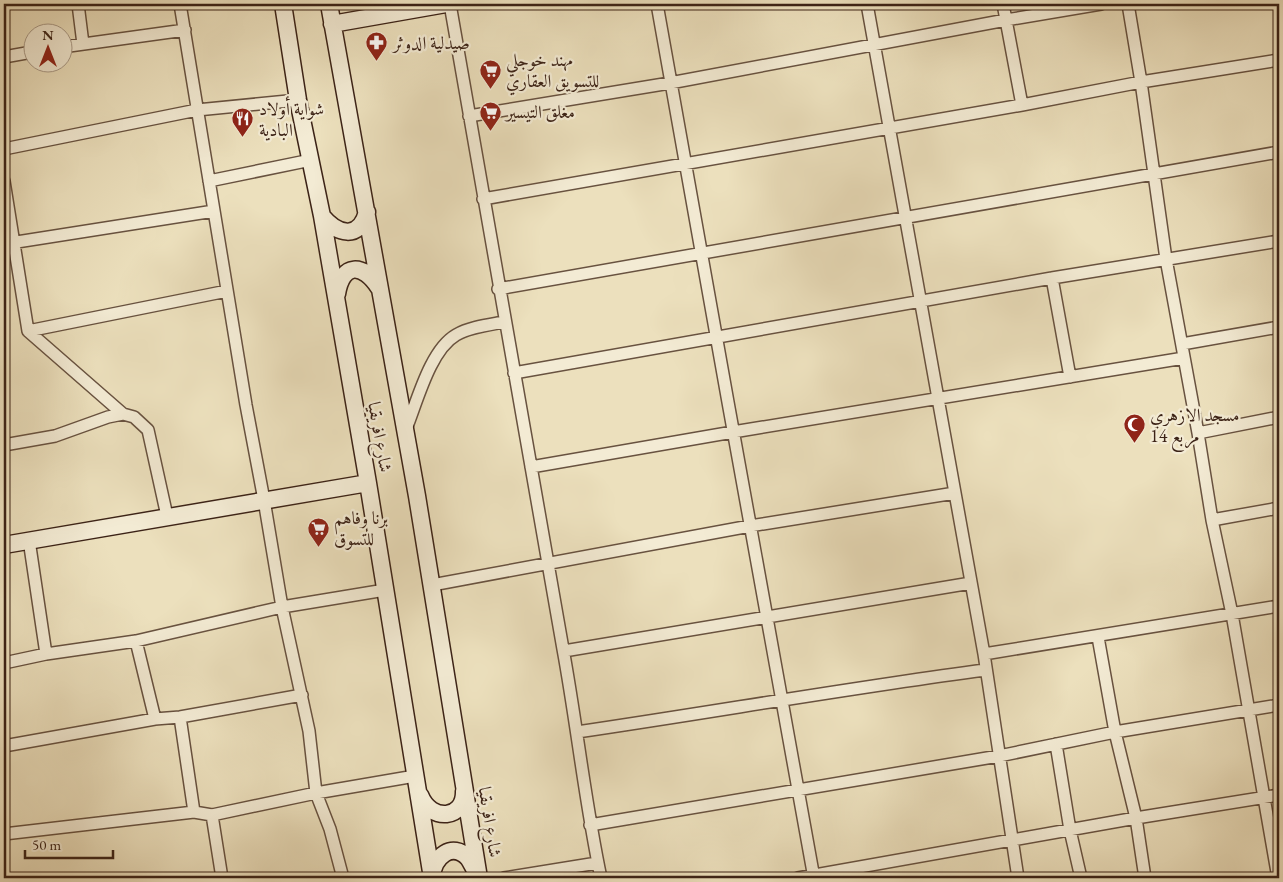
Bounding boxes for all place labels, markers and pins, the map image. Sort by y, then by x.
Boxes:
pharmacy icon: صيدلية الدوثر [365,31,389,62]
place label: صيدلية الدوثر [391,31,470,54]
place label: مهند خوجلي للتسويق العقاري [506,48,599,96]
supermarket icon: مهند خوجلي للتسويق العقاري [478,58,502,89]
place label: شواية أولاد البادية [259,96,324,141]
supermarket icon: مغلق التيسير [478,100,502,131]
place label: مغلق التيسير [504,100,575,123]
restaurant icon: شواية أولاد البادية [231,107,255,138]
place label: مسجد الازهري مربع 14 [1150,403,1240,452]
mosque icon: مسجد الازهري مربع 14 [1122,413,1146,444]
place label: برنا وفاهم للتسوق [334,506,388,550]
supermarket icon: برنا وفاهم للتسوق [306,516,330,547]

